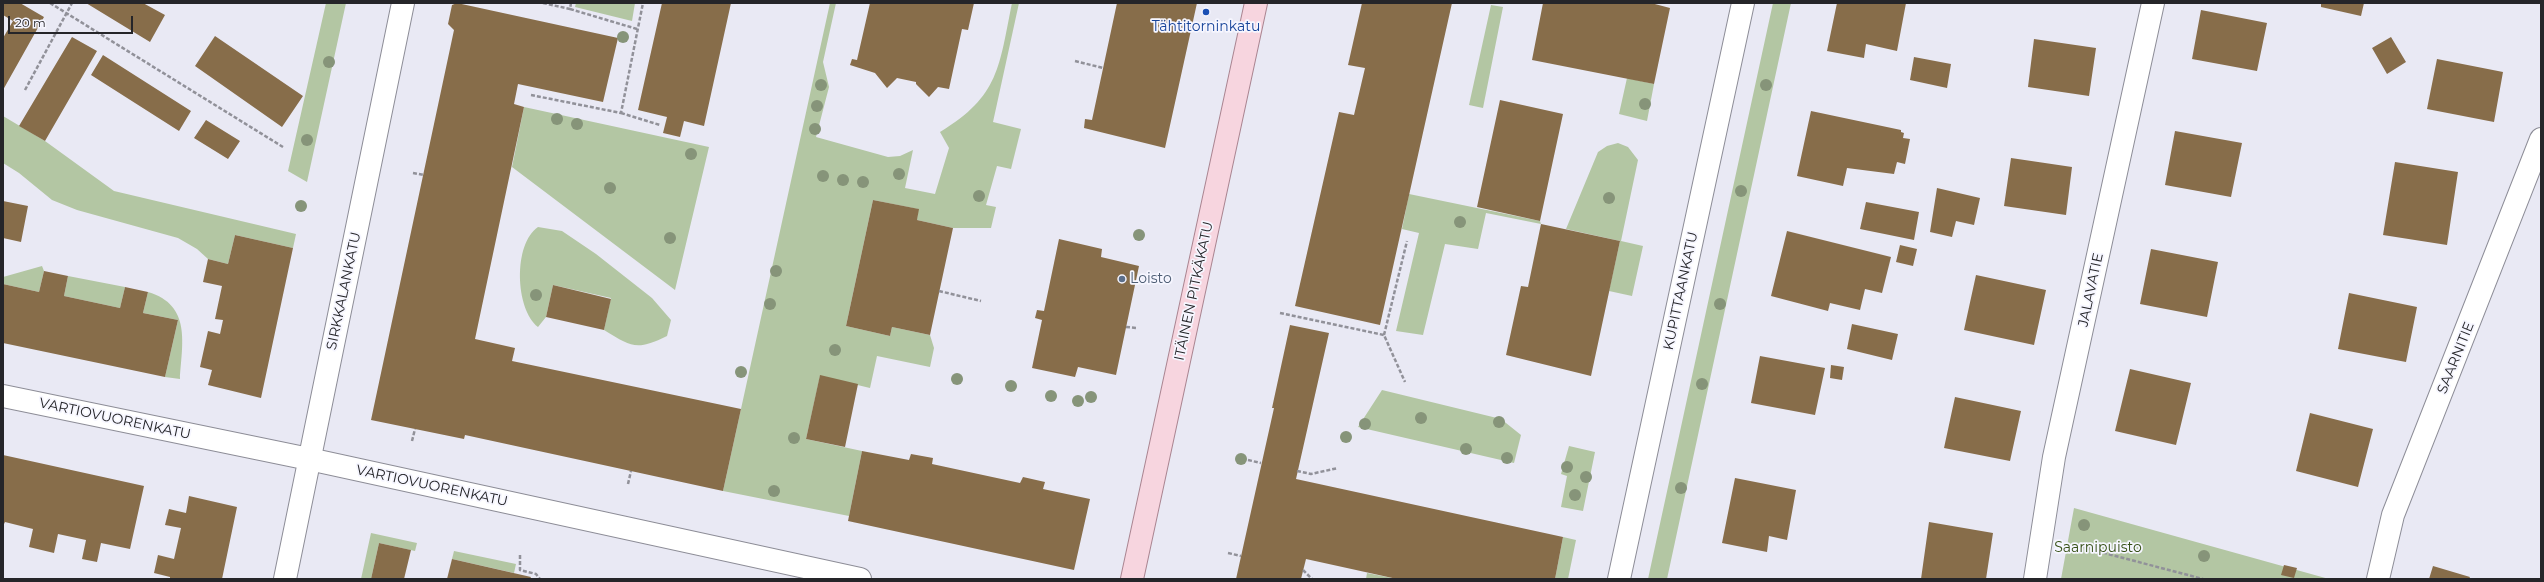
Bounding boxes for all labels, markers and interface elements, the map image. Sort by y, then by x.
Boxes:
marker: Tähtitorninkatu [1201,7,1211,17]
scale bar [10,8,135,34]
text: 20 m [15,15,46,30]
place label: Tähtitorninkatu [1152,19,1260,35]
street label: ITÄINEN PITKÄKATU [1171,220,1217,362]
street label: SIRKKALANKATU [323,230,365,352]
street label: KUPITTAANKATU [1660,230,1702,352]
street label: JALAVATIE [2075,252,2107,328]
place label: Loisto [1130,271,1172,287]
marker: Loisto [1117,274,1127,284]
street label: SAARNITIE [2434,320,2478,396]
street label: VARTIOVUORENKATU [38,395,192,443]
street label: VARTIOVUORENKATU [355,462,509,510]
park label: Saarnipuisto [2054,540,2142,556]

